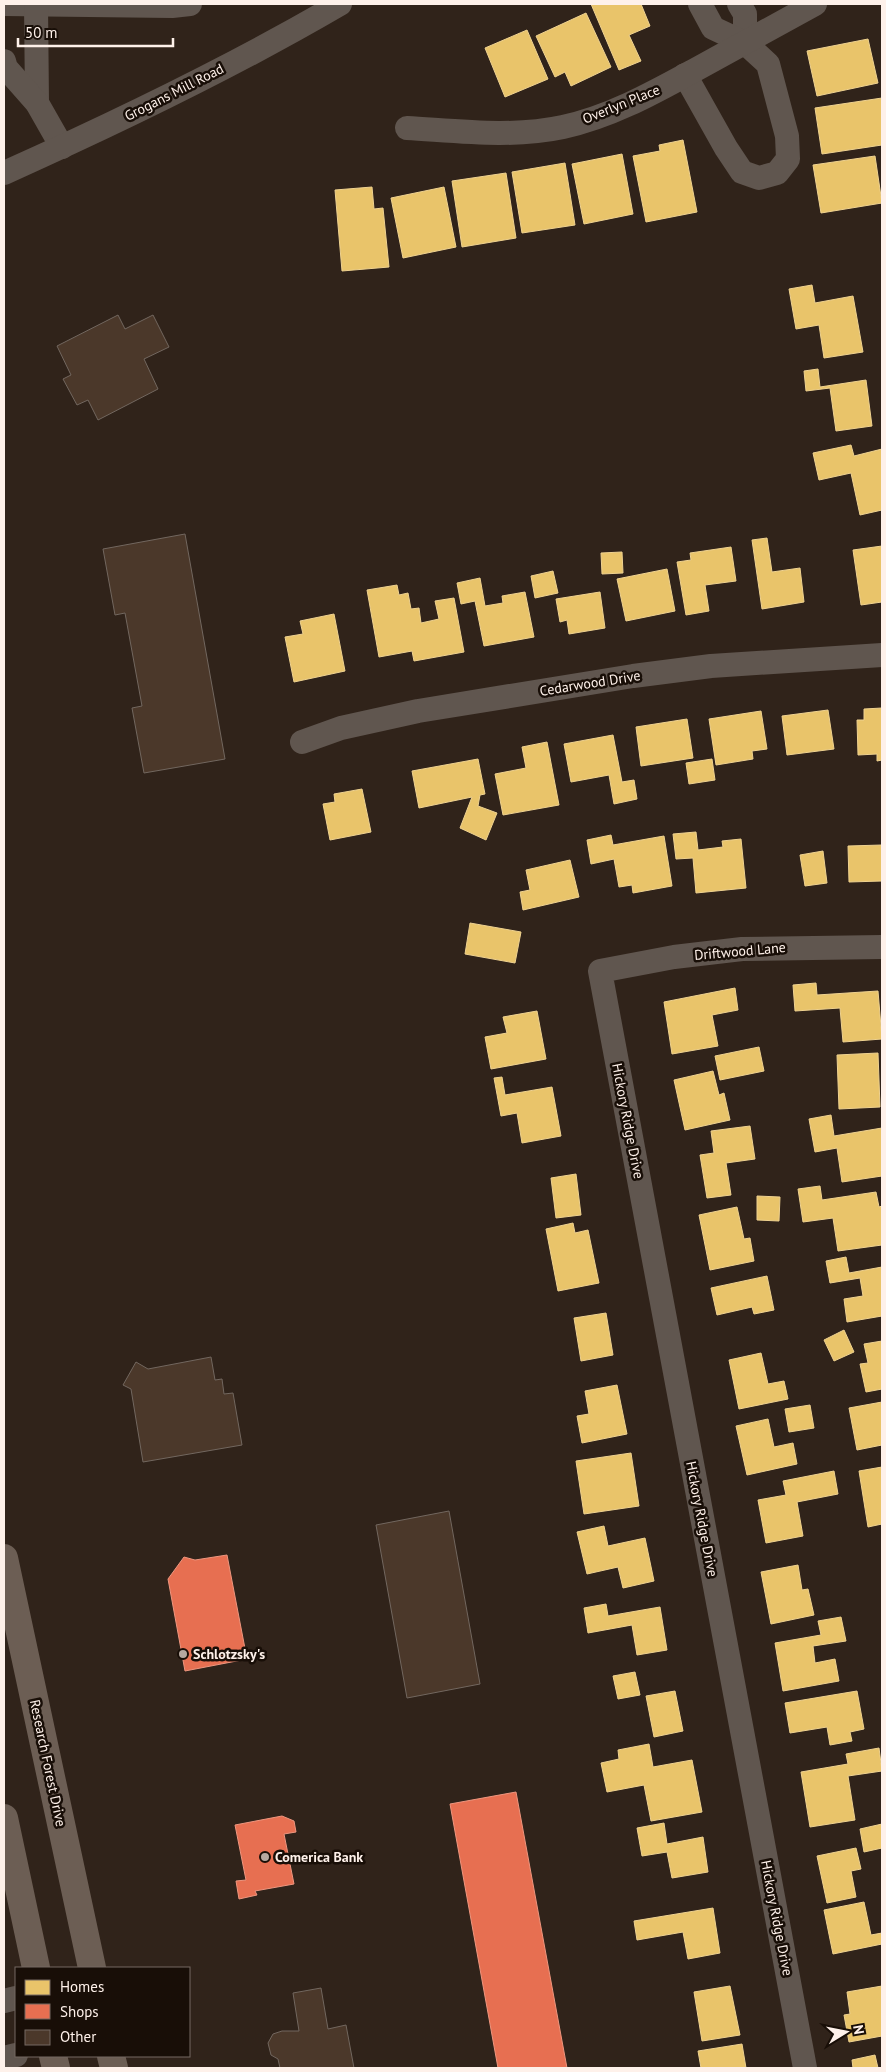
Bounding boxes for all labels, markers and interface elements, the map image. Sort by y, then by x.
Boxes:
scale bar [18,15,172,47]
text: 50 m [25,23,58,42]
street label: Grogans Mill Road [121,59,227,125]
street label: Overlyn Place [580,80,662,128]
street label: Cedarwood Drive [538,666,642,700]
street label: Driftwood Lane [694,938,786,964]
street label: Hickory Ridge Drive [608,1062,648,1180]
street label: Hickory Ridge Drive [682,1460,722,1578]
place label: Schlotzsky's [193,1645,265,1663]
marker: Schlotzsky's [177,1648,189,1660]
street label: Research Forest Drive [26,1698,70,1828]
place label: Comerica Bank [275,1848,363,1866]
marker: Comerica Bank [259,1851,271,1863]
street label: Hickory Ridge Drive [757,1859,797,1977]
legend [15,1967,190,2057]
text: Homes [60,1977,104,1996]
text: Shops [60,2002,99,2021]
north arrow [821,2007,871,2057]
text: N [849,2024,868,2036]
text: Other [60,2027,96,2046]

